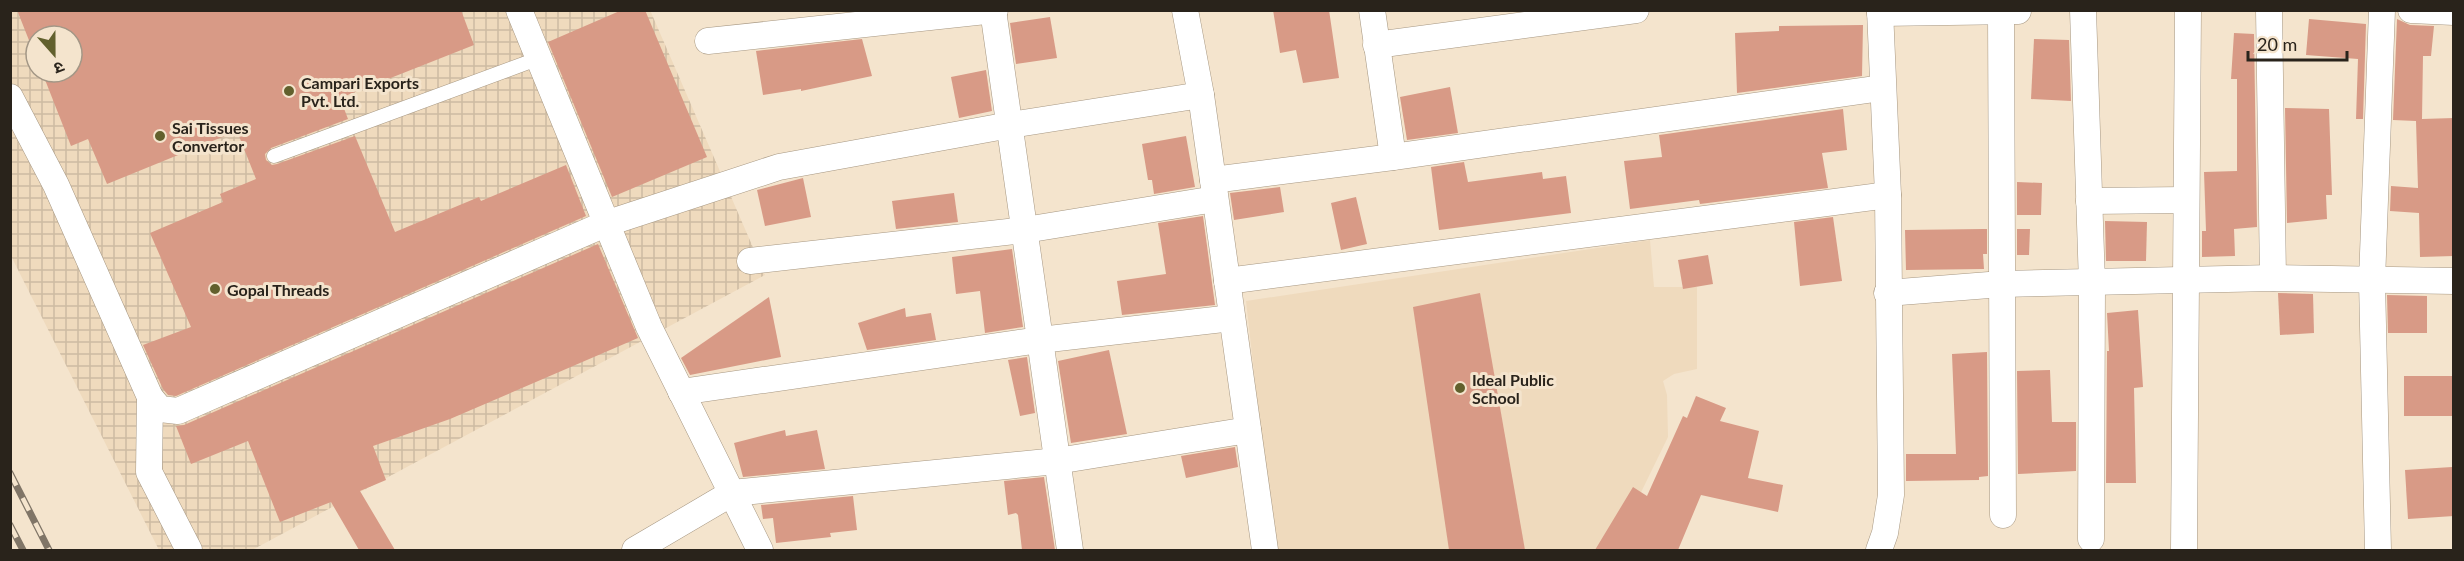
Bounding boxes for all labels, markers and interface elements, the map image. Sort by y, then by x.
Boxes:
north arrow [24,24,84,84]
scale bar [2248,24,2347,62]
text: 20 m [2257,33,2297,55]
text: उ [51,58,67,79]
place label: Campari Exports Pvt. Ltd. [301,73,419,110]
marker: Campari Exports Pvt. Ltd. [282,84,296,98]
place label: Sai Tissues Convertor [172,118,249,155]
marker: Sai Tissues Convertor [153,129,167,143]
place label: Gopal Threads [227,280,329,299]
marker: Gopal Threads [208,282,222,296]
place label: Ideal Public School [1472,370,1554,407]
marker: Ideal Public School [1453,381,1467,395]

